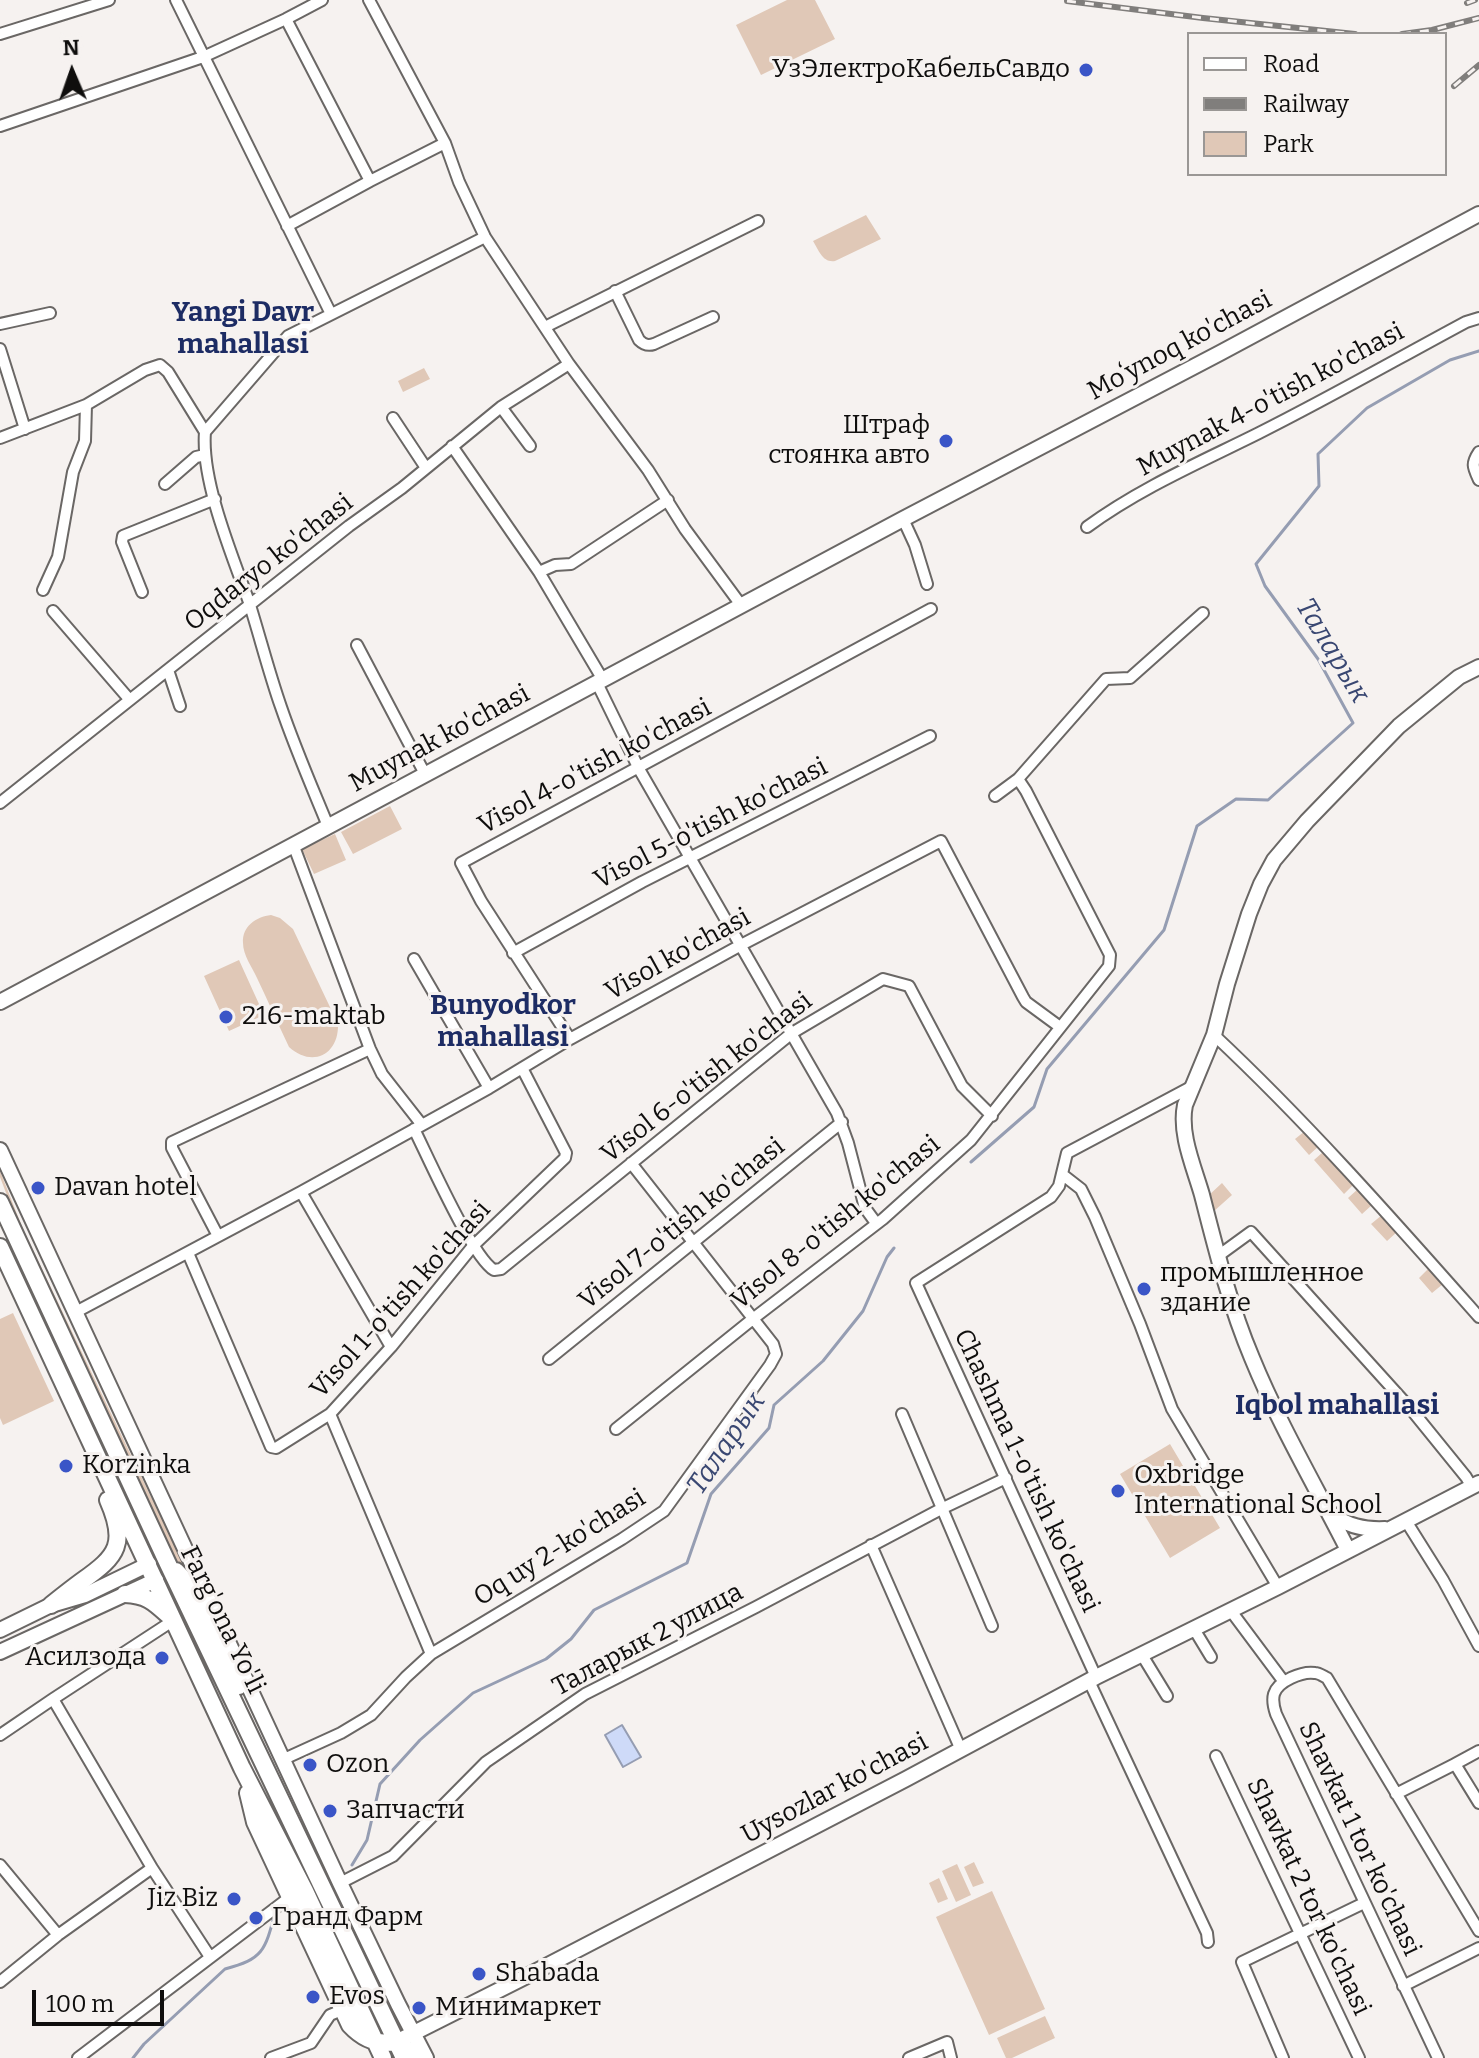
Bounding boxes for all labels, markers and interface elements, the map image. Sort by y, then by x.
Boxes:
north arrow [32,32,112,112]
legend [1187,32,1447,176]
text: N [62,34,80,61]
text: Road [1263,50,1319,78]
place label: УзЭлектроКабельСавдо [772,54,1070,86]
marker: УзЭлектроКабельСавдо [1077,61,1095,79]
text: Railway [1263,90,1349,118]
text: Park [1263,130,1314,158]
street label: Moʻynoq ko'chasi [1083,284,1277,408]
district label: Yangi Davr mahallasi [172,296,314,362]
street label: Muynak 4-o'tish ko'chasi [1132,316,1410,484]
place label: Штраф стоянка авто [768,410,930,472]
marker: Штраф стоянка авто [937,432,955,450]
street label: Oqdaryo ko'chasi [179,488,359,638]
water label: Таларык [1288,593,1376,709]
street label: Muynak ko'chasi [345,678,535,800]
street label: Visol 4-o'tish ko'chasi [473,692,717,842]
street label: Visol 5-o'tish ko'chasi [589,752,833,896]
street label: Visol ko'chasi [600,902,756,1008]
street label: Visol 6-o'tish ko'chasi [595,986,819,1170]
district label: Bunyodkor mahallasi [430,989,576,1055]
place label: 216-maktab [242,1001,386,1033]
marker: 216-maktab [217,1008,235,1026]
street label: Visol 8-o'tish ko'chasi [725,1129,947,1317]
street label: Visol 7-o'tish ko'chasi [573,1131,791,1317]
place label: Davan hotel [54,1172,197,1204]
marker: Davan hotel [29,1179,47,1197]
street label: Visol 1-o'tish ko'chasi [304,1195,498,1405]
place label: промышленное здание [1160,1258,1364,1320]
marker: промышленное здание [1135,1280,1153,1298]
street label: Chashma 1-o'tish ko'chasi [947,1324,1105,1618]
water label: Таларык [681,1387,773,1501]
district label: Iqbol mahallasi [1235,1389,1439,1423]
place label: Korzinka [82,1450,191,1482]
marker: Korzinka [57,1457,75,1475]
place label: Oxbridge International School [1134,1460,1382,1522]
marker: Oxbridge International School [1109,1482,1127,1500]
street label: Oq uy 2-ko'chasi [468,1483,652,1613]
street label: Farg'ona Yo'li [173,1541,271,1699]
street label: Таларык 2 улица [548,1577,748,1703]
place label: Асилзода [25,1642,146,1674]
marker: Асилзода [153,1649,171,1667]
street label: Shavkat 1 tor ko'chasi [1291,1717,1427,1961]
street label: Uysozlar ko'chasi [737,1727,933,1851]
place label: Ozon [326,1749,389,1781]
marker: Ozon [301,1756,319,1774]
street label: Shavkat 2 tor ko'chasi [1239,1773,1377,2021]
place label: Запчасти [346,1795,465,1827]
marker: Запчасти [321,1802,339,1820]
place label: Jiz Biz [147,1883,218,1915]
marker: Jiz Biz [225,1890,243,1908]
place label: Гранд Фарм [272,1902,423,1934]
marker: Гранд Фарм [247,1909,265,1927]
place label: Shabada [495,1958,600,1990]
marker: Shabada [470,1965,488,1983]
scale bar [36,1974,168,2024]
place label: Evos [329,1981,385,2013]
marker: Evos [304,1988,322,2006]
text: 100 m [46,1990,114,2018]
place label: Минимаркет [435,1992,601,2024]
marker: Минимаркет [410,1999,428,2017]

